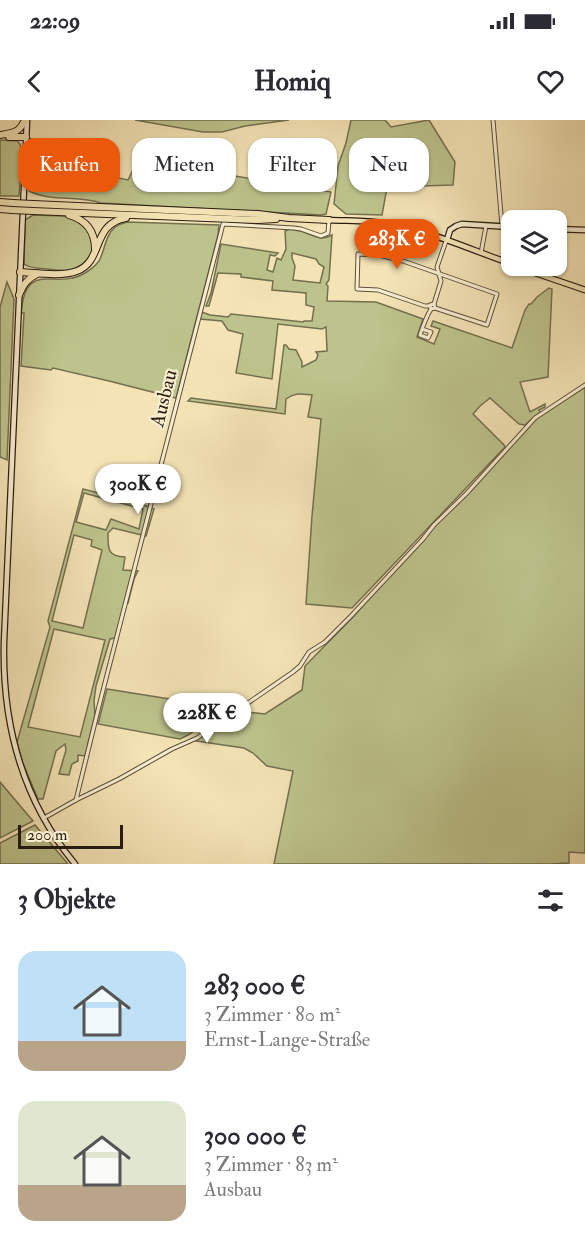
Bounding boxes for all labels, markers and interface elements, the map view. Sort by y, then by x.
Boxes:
text: 22:09 [30,7,80,35]
icon: back [18,65,51,98]
text: Homiq [254,65,331,98]
icon: heart [534,65,567,98]
chip: Kaufen [18,138,120,192]
chip: Mieten [132,138,236,192]
chip: Filter [248,138,337,192]
chip: Neu [349,138,429,192]
map controls [501,210,567,276]
button: layers [501,210,567,276]
pin: 283K € [348,219,446,270]
text: 283K € [368,226,426,251]
street label: Ausbau [144,367,183,430]
pin: 300K € [89,464,187,515]
text: 300K € [109,471,167,496]
pin: 228K € [158,693,256,744]
text: 228K € [177,700,237,725]
scale bar [18,822,123,850]
text: 200 m [27,825,67,845]
text: 3 Objekte [18,884,116,916]
icon: filters [534,884,567,917]
text: 283 000 € [204,970,306,1002]
icon: home [66,975,138,1047]
text: 3 Zimmer · 80 m² [204,1002,340,1027]
text: Ernst-Lange-Straße [204,1027,370,1052]
text: 300 000 € [204,1120,307,1152]
icon: home [66,1125,138,1197]
text: 3 Zimmer · 83 m² [204,1152,338,1177]
text: Ausbau [204,1177,262,1202]

